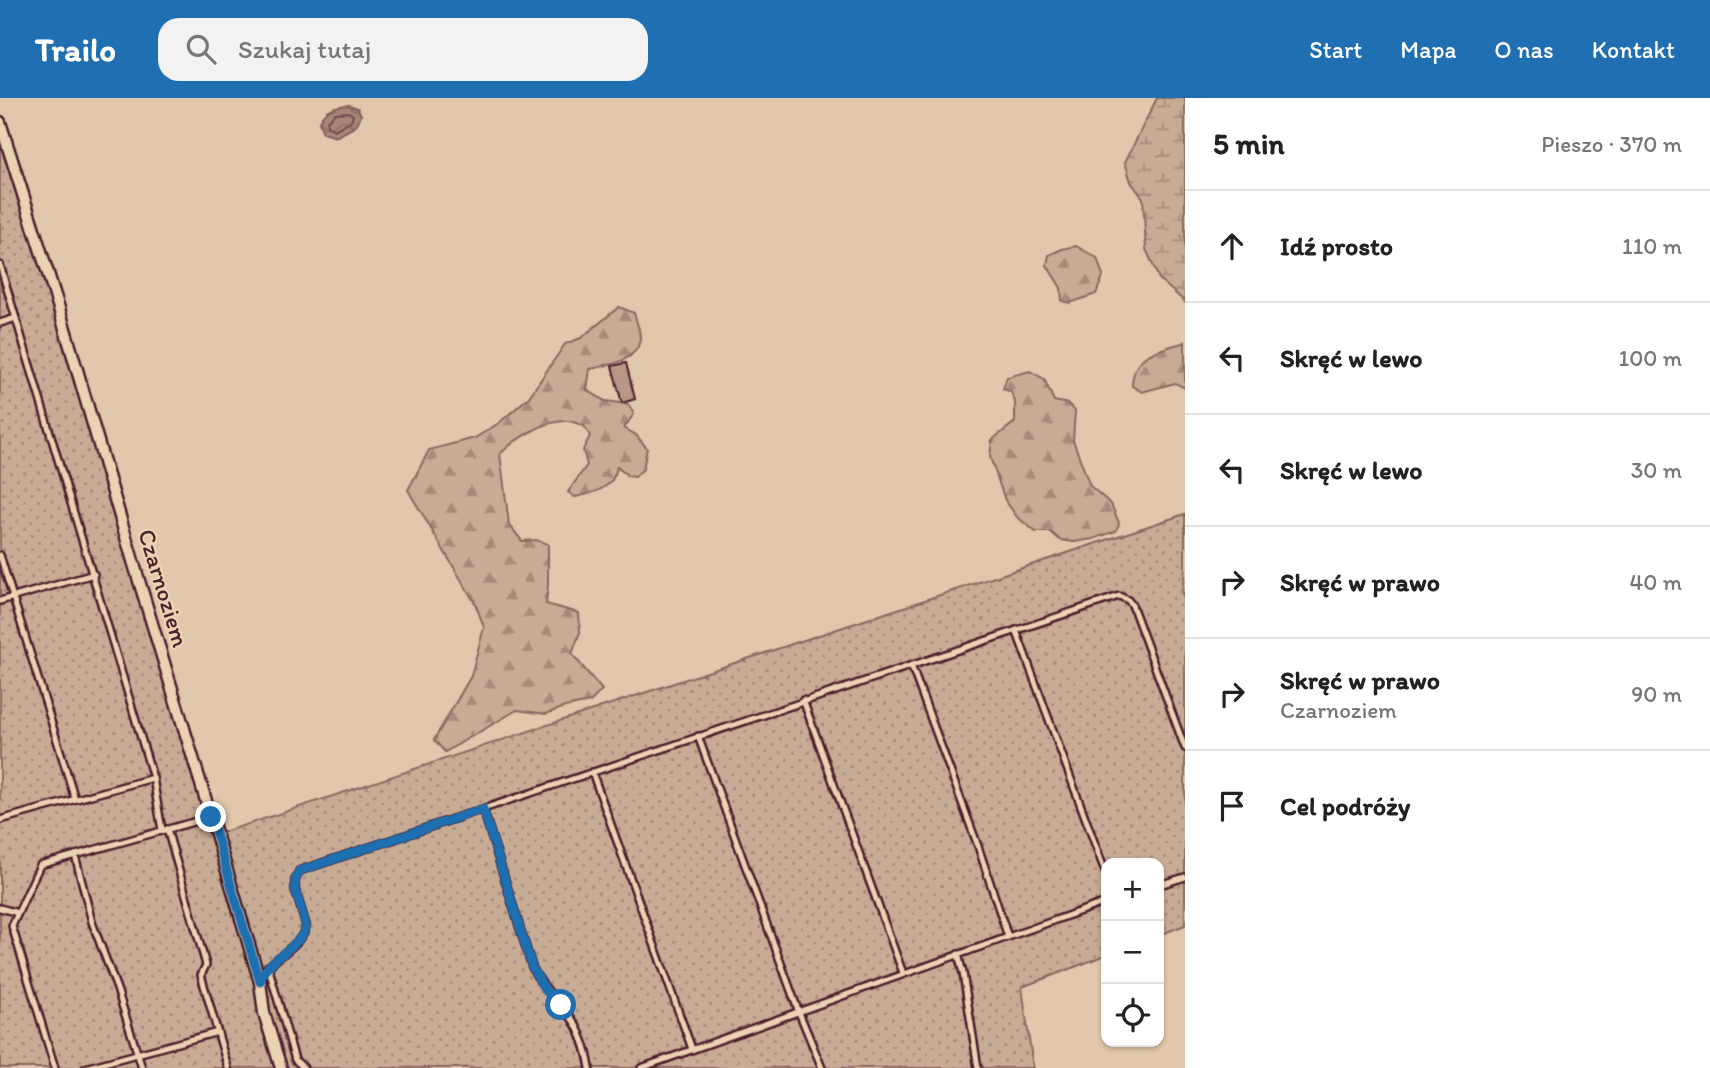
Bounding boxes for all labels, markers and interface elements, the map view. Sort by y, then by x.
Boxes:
search box [158,18,648,81]
text: Trailo [35,30,116,69]
icon: search [182,30,220,68]
text: Szukaj tutaj [238,33,371,65]
text: Start [1309,35,1362,64]
text: Mapa [1400,35,1456,64]
text: O nas [1494,35,1554,64]
text: Kontakt [1592,35,1675,64]
text: 5 min [1213,125,1284,162]
text: Pieszo · 370 m [1541,130,1682,158]
icon: ahead [1213,227,1251,265]
text: Idź prosto [1280,230,1393,262]
text: 110 m [1622,232,1682,260]
icon: left [1213,339,1251,377]
text: Skręć w lewo [1280,342,1423,374]
text: 100 m [1618,344,1682,372]
icon: left [1213,451,1251,489]
text: Skręć w lewo [1280,454,1423,486]
text: 30 m [1631,456,1682,484]
street label: Czarnoziem [132,525,196,651]
icon: right [1213,563,1251,601]
text: Skręć w prawo [1280,566,1440,598]
text: 40 m [1629,568,1682,596]
text: Skręć w prawo [1280,664,1440,696]
icon: right [1213,675,1251,713]
text: 90 m [1631,680,1682,708]
text: Czarnoziem [1280,696,1397,724]
icon: arrive [1213,787,1251,825]
text: Cel podróży [1280,790,1410,822]
route end [195,801,226,832]
map controls [1101,858,1164,1047]
button: + [1101,858,1164,921]
button: − [1101,921,1164,984]
button: locate [1101,984,1164,1047]
route start [545,989,576,1020]

